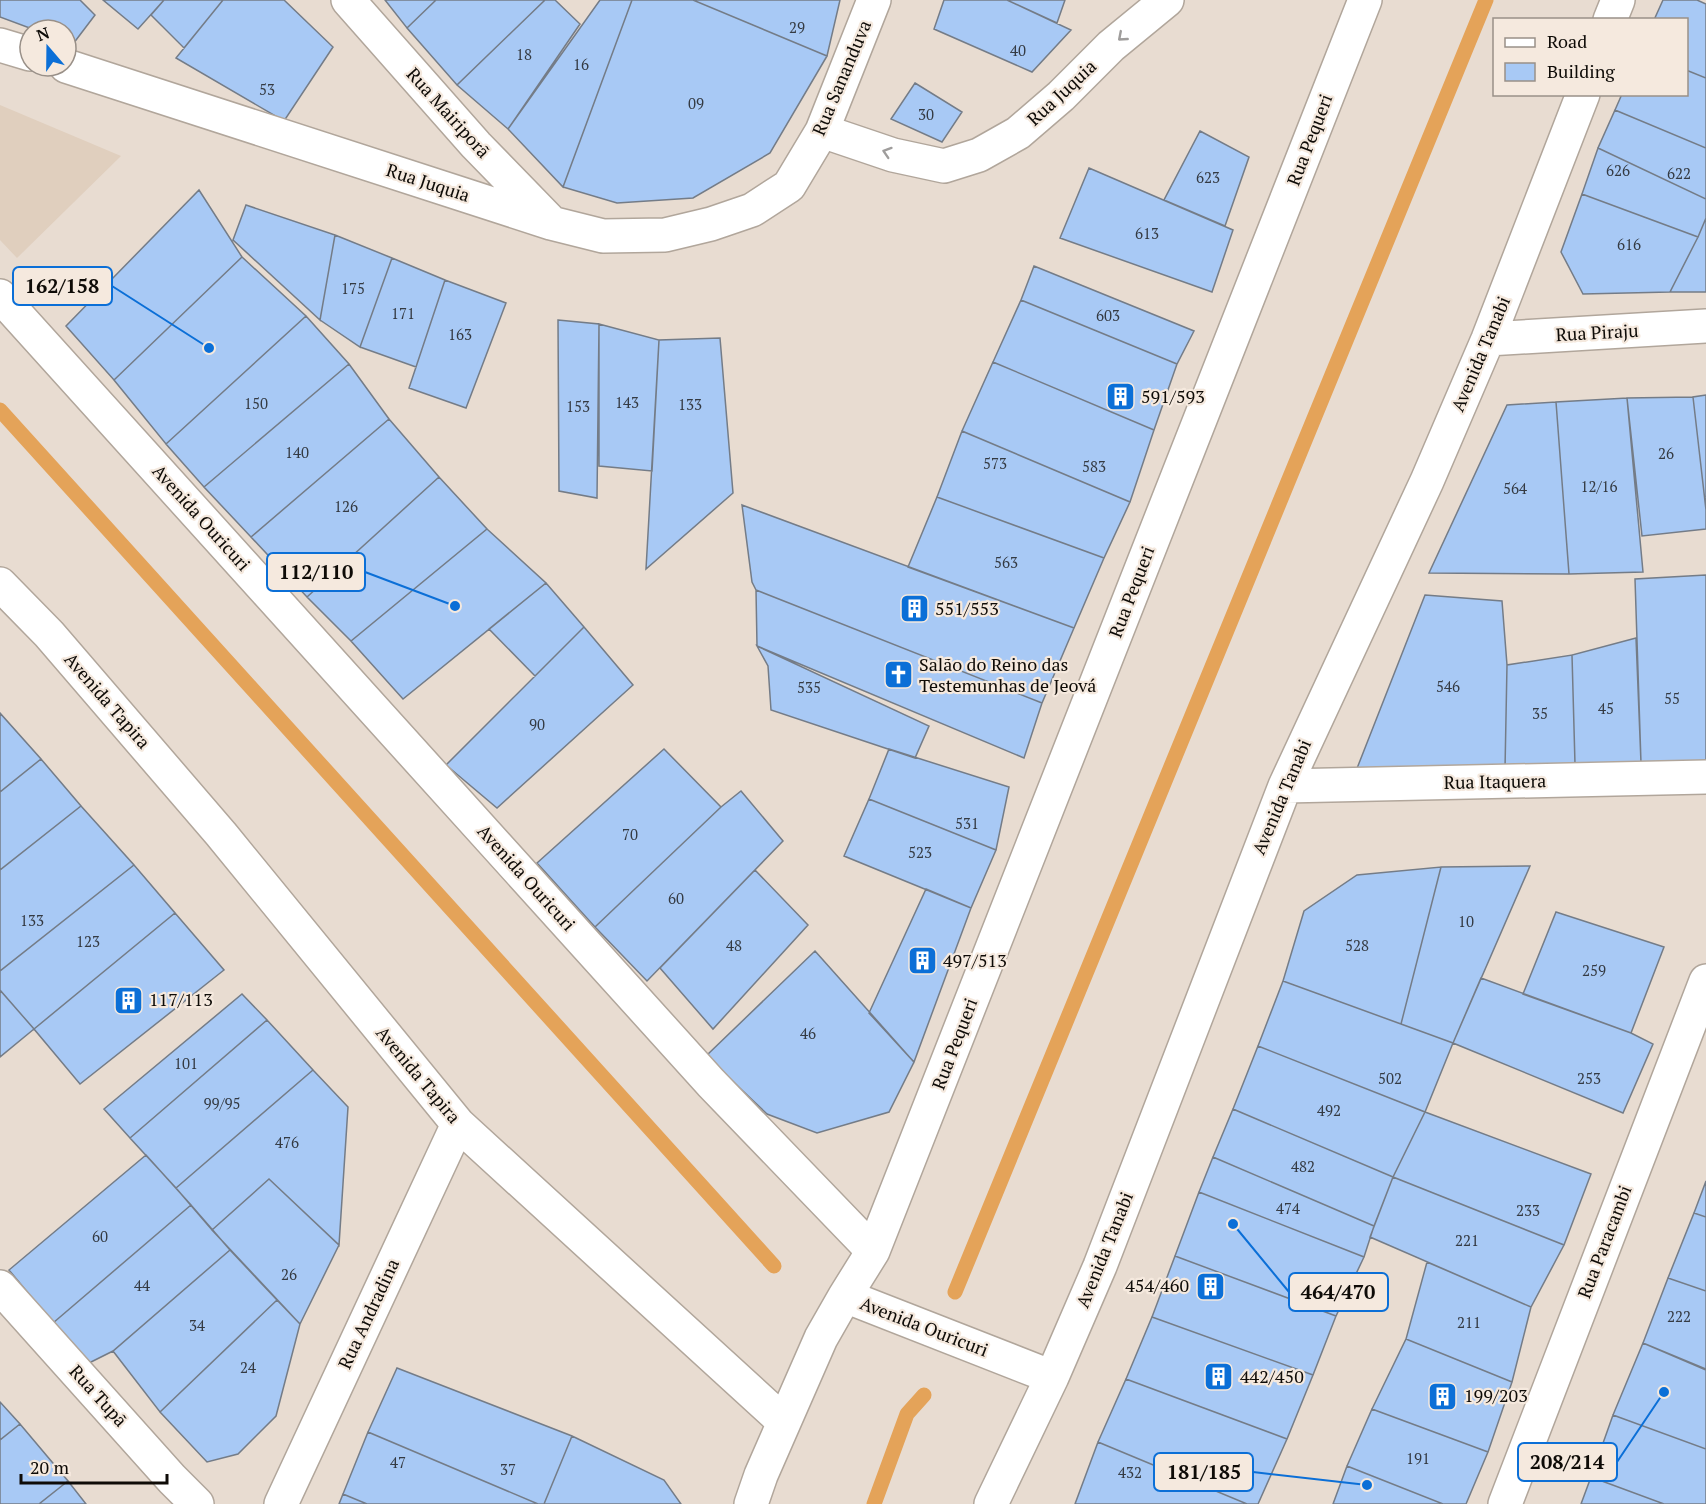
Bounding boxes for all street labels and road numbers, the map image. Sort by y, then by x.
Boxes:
street label: Rua Sananduva [806,16,876,139]
street label: Rua Juquia [1022,54,1101,131]
street label: Rua Mairiporã [402,62,496,163]
street label: Rua Pequeri [1281,90,1337,189]
street label: Rua Juquia [383,157,473,207]
street label: Avenida Tanabi [1445,292,1515,415]
street label: Rua Piraju [1555,318,1639,346]
street label: Avenida Ouricuri [148,459,256,576]
street label: Rua Pequeri [1103,542,1159,641]
street label: Avenida Tapira [59,647,156,753]
street label: Avenida Tanabi [1246,735,1316,858]
street label: Rua Itaquera [1443,768,1546,794]
street label: Avenida Ouricuri [473,819,581,936]
street label: Rua Pequeri [926,994,982,1093]
street label: Avenida Tapira [371,1021,466,1128]
street label: Rua Paracambi [1571,1182,1637,1302]
street label: Avenida Tanabi [1070,1188,1138,1311]
street label: Rua Andradina [332,1255,404,1373]
street label: Avenida Ouricuri [857,1291,992,1362]
street label: Rua Tupã [65,1359,133,1431]

